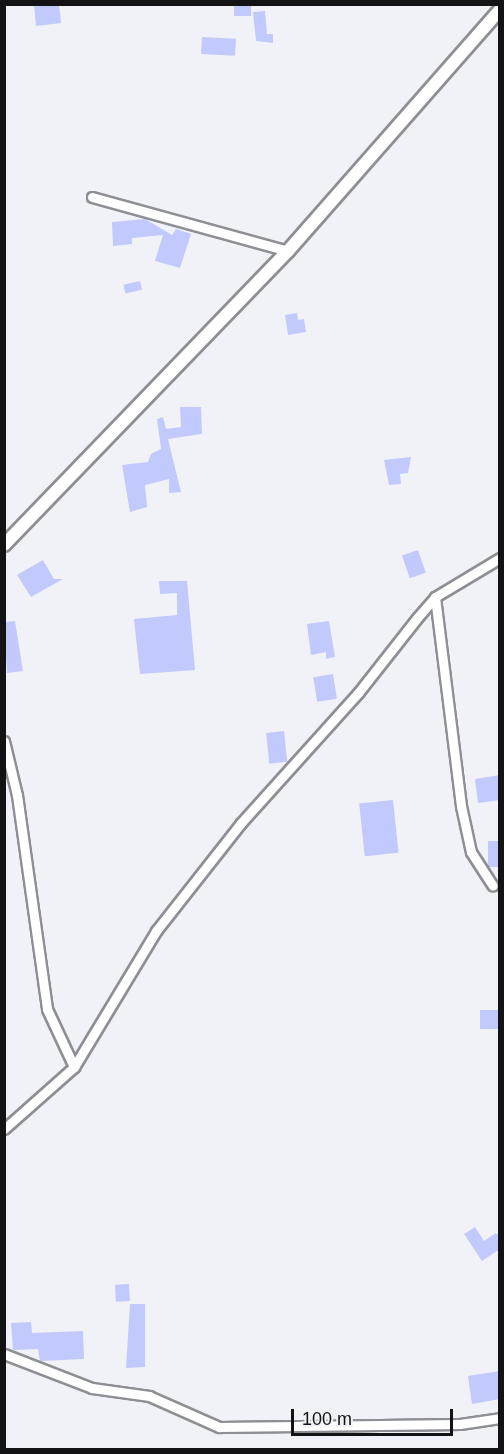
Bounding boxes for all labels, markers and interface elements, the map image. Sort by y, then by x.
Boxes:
scale bar [294,1397,456,1435]
text: 100 m [302,1409,352,1429]

